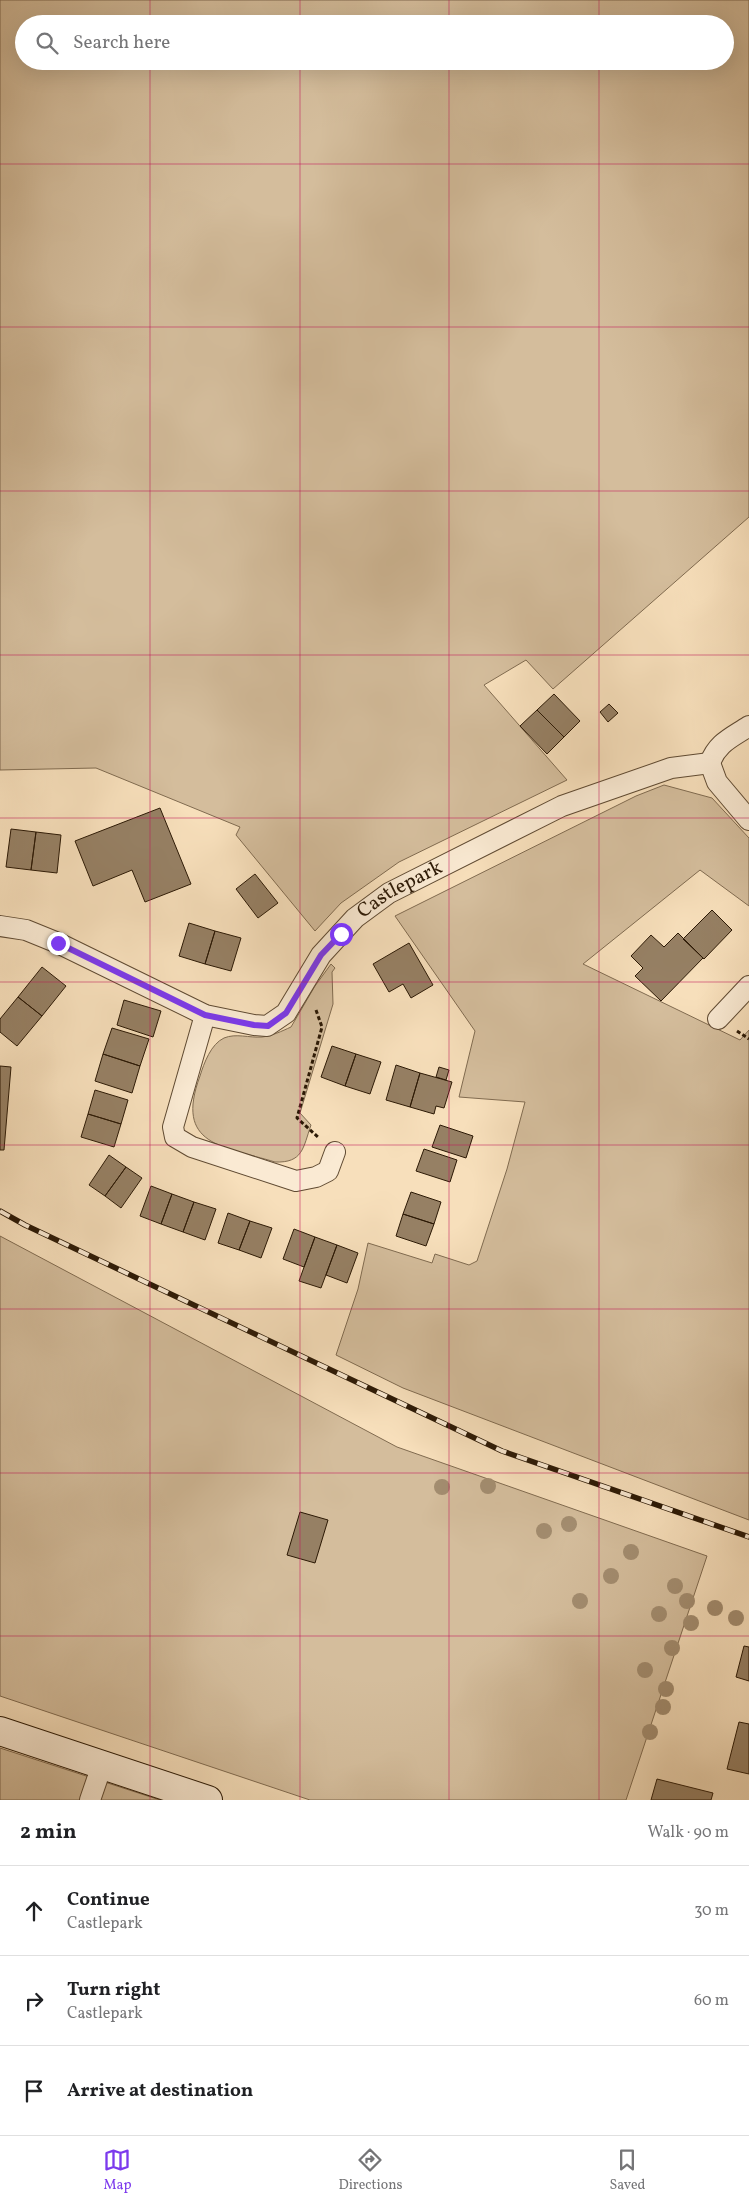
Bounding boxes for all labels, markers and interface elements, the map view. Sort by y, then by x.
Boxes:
search box [15,15,734,70]
icon: search [33,29,61,57]
text: Search here [73,30,170,56]
street label: Castlepark [352,854,448,926]
route start [330,923,353,946]
route end [47,932,70,955]
text: 2 min [20,1818,77,1847]
text: Walk · 90 m [647,1822,729,1844]
text: Continue [67,1887,150,1913]
icon: ahead [20,1897,48,1925]
text: 30 m [694,1900,729,1922]
text: Castlepark [67,1913,143,1935]
text: Turn right [67,1977,160,2003]
icon: right [20,1987,48,2015]
text: 60 m [694,1990,729,2012]
text: Castlepark [67,2003,143,2025]
icon: arrive [20,2077,48,2105]
text: Arrive at destination [67,2078,253,2104]
tab: Map [103,2146,131,2195]
tab: Directions [338,2146,403,2195]
tab: Saved [609,2146,646,2195]

